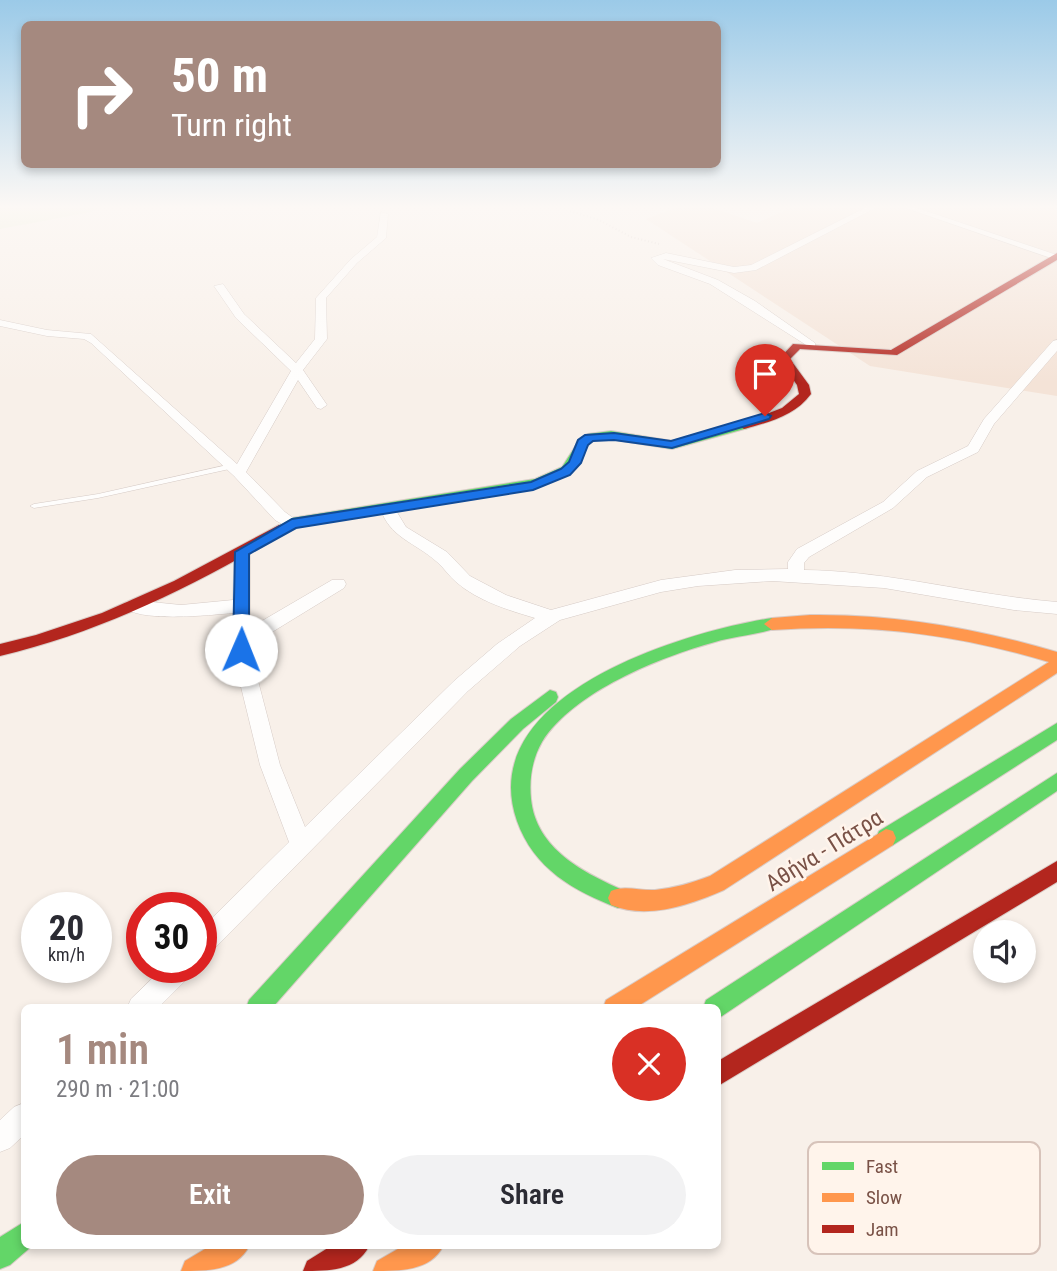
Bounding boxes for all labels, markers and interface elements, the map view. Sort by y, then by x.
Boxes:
text: 50 m [171,47,268,104]
icon: right [56,49,147,140]
text: Turn right [171,106,292,144]
pin [735,344,795,416]
icon: arrive [746,355,784,393]
position arrow [204,613,278,687]
street label: Αθήνα - Πάτρα [761,804,888,897]
speed limit sign: 30 [126,892,217,983]
text: 20 [49,908,84,949]
map controls [973,920,1036,983]
button: sound [973,920,1036,983]
text: km/h [48,944,85,965]
text: 1 min [56,1025,149,1074]
button: close [612,1027,686,1101]
text: 290 m · 21:00 [56,1076,180,1103]
legend [808,1142,1040,1254]
button: Exit [56,1155,364,1235]
button: Share [378,1155,686,1235]
text: Fast [866,1155,898,1178]
text: Slow [866,1186,902,1209]
text: Jam [866,1218,899,1241]

